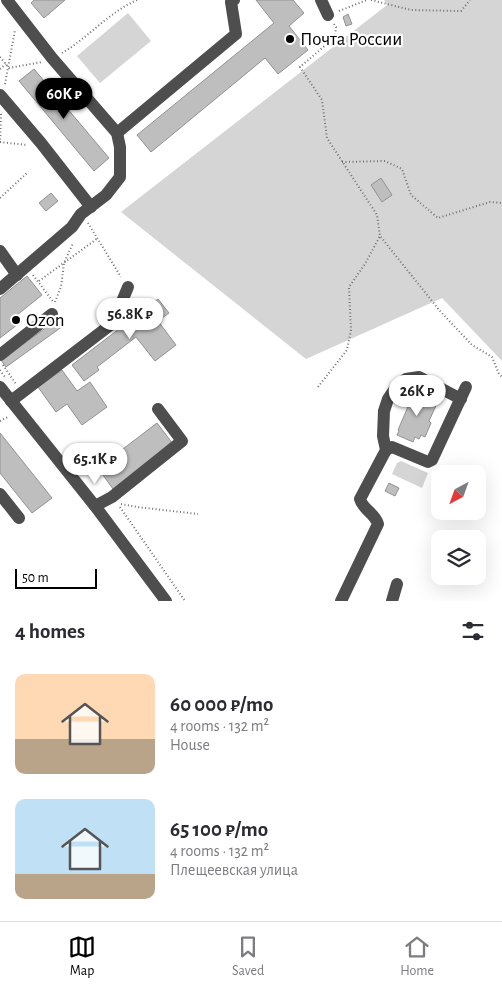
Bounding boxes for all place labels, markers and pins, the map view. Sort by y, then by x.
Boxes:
place label: Почта России [300,30,402,49]
marker: Почта России [284,33,296,45]
pin: 60K ₽ [29,78,99,120]
pin: 56.8K ₽ [84,298,176,340]
place label: Ozon [26,311,65,330]
marker: Ozon [10,314,22,326]
pin: 26K ₽ [382,374,452,417]
pin: 65.1K ₽ [49,442,141,485]

